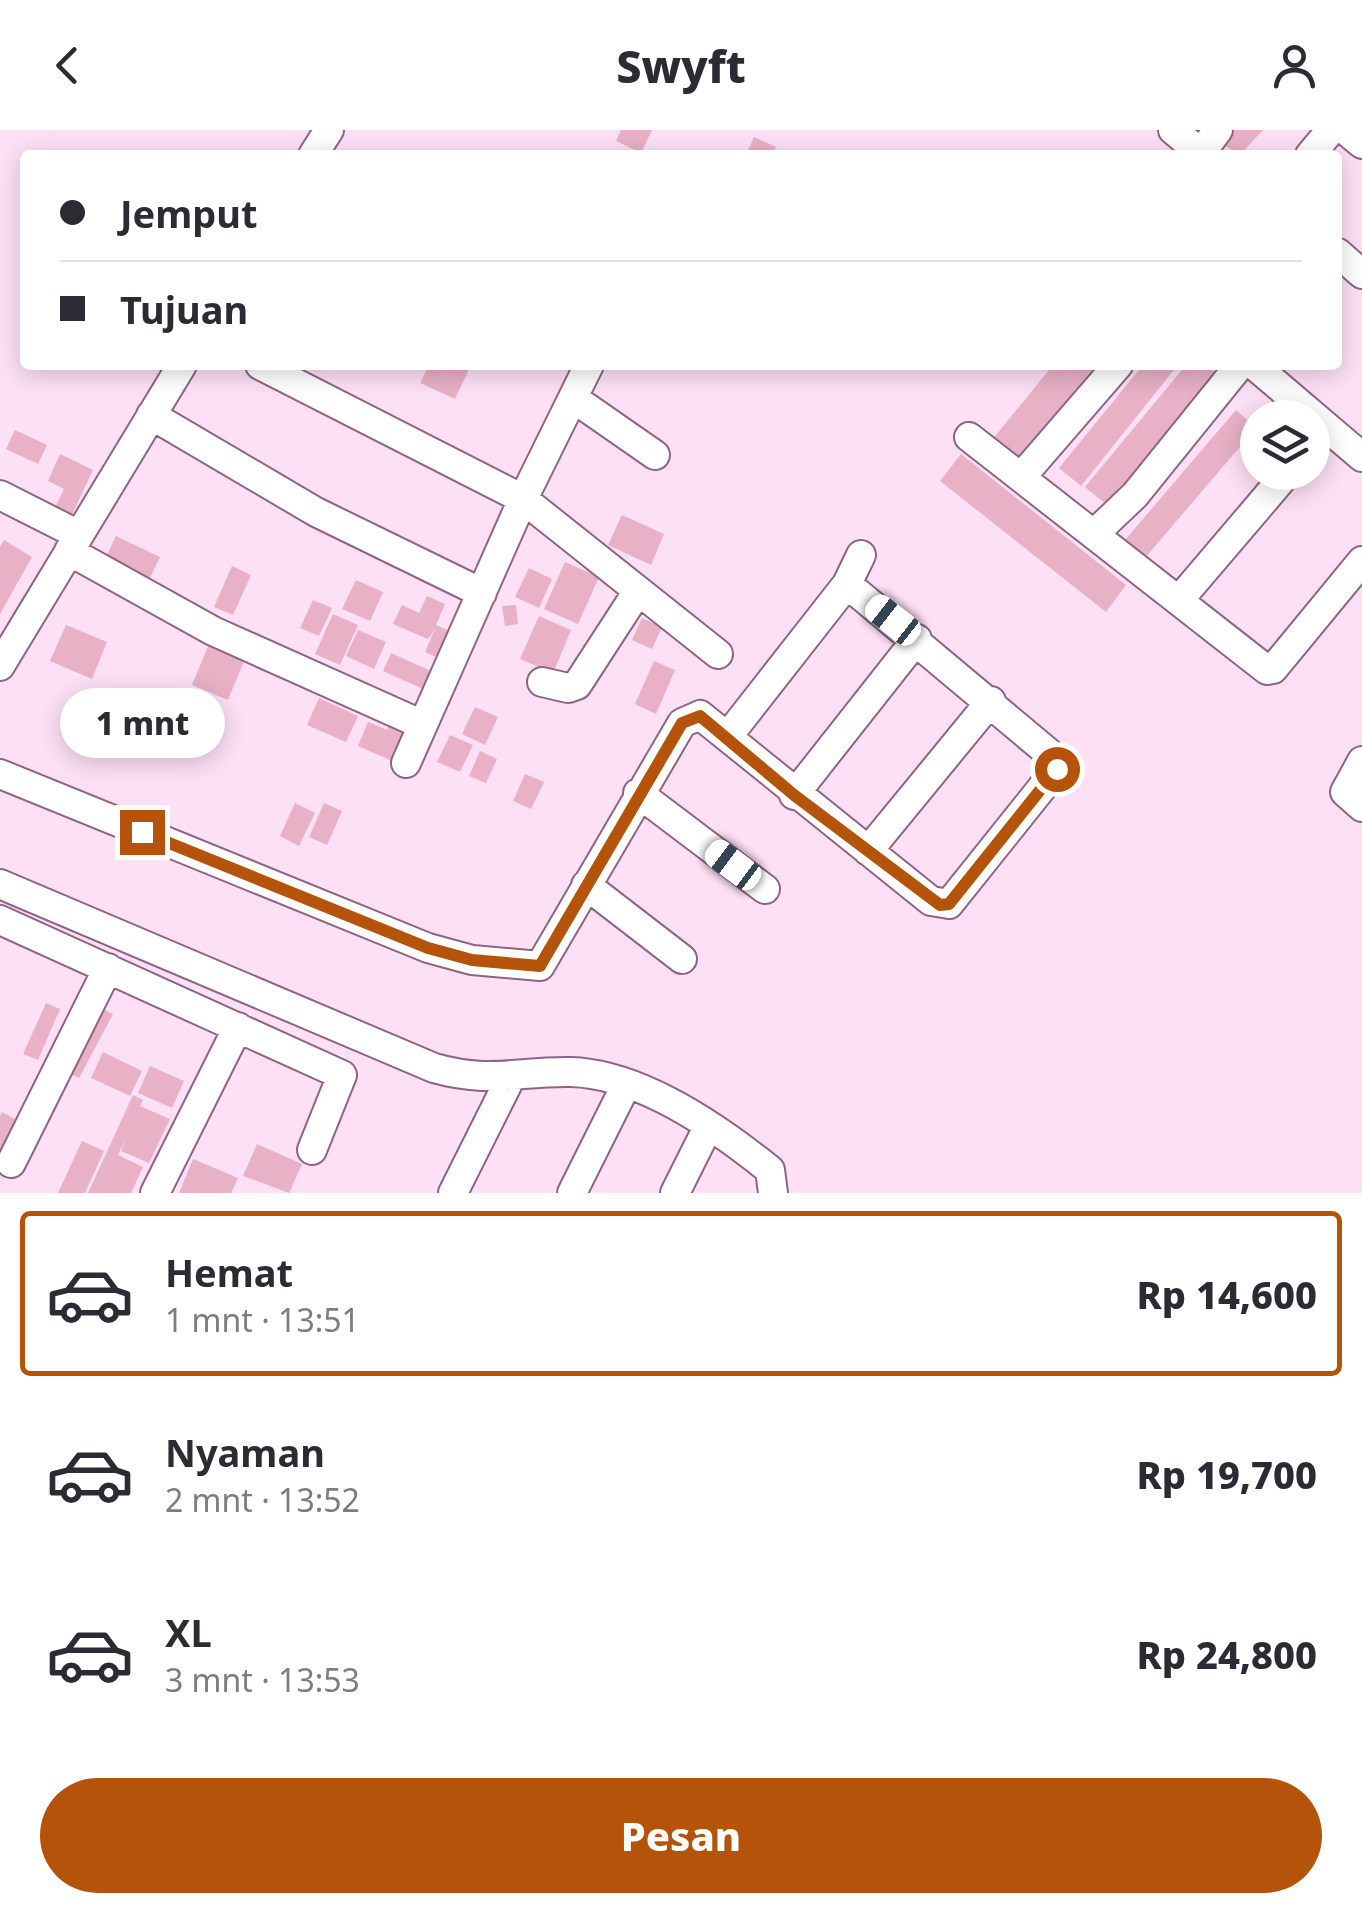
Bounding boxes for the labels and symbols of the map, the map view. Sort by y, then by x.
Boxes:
car [860,590,926,650]
callout: 1 mnt [59,687,224,757]
route start [1035,747,1080,792]
route end [120,810,165,855]
car [700,835,766,895]

